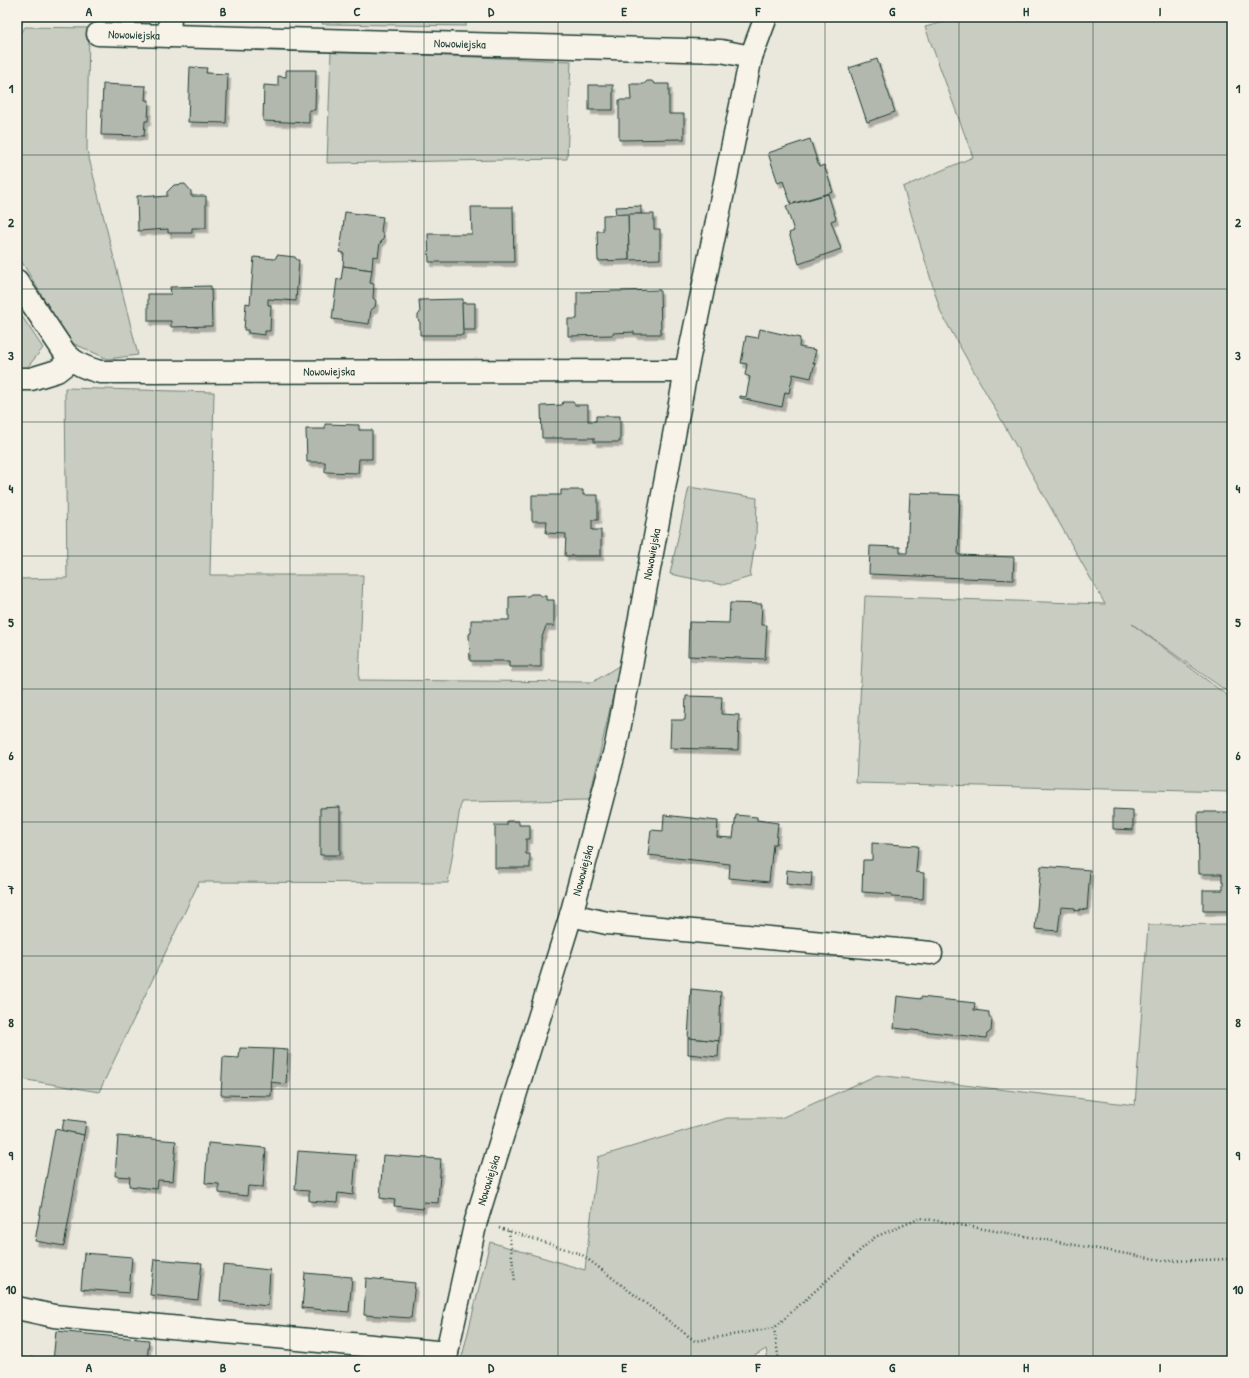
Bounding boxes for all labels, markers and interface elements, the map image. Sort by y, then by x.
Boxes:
text: A [86,2,93,20]
text: B [220,2,227,20]
text: C [353,2,361,20]
text: D [488,2,495,20]
text: E [621,2,627,20]
text: F [755,2,762,20]
text: G [889,2,896,20]
text: H [1023,2,1029,20]
text: I [1158,2,1162,20]
street label: Nowowiejska [108,25,160,44]
street label: Nowowiejska [434,34,486,53]
text: 1 [9,79,14,97]
text: 1 [1236,79,1241,97]
text: 2 [8,213,15,231]
text: 2 [1235,213,1242,231]
text: 3 [8,346,14,364]
text: 3 [1235,346,1241,364]
street label: Nowowiejska [303,363,355,380]
text: 4 [9,479,14,497]
text: 4 [1236,479,1241,497]
street label: Nowowiejska [638,527,665,581]
text: 5 [8,613,14,631]
text: 5 [1235,613,1241,631]
text: 6 [8,746,14,764]
text: 6 [1235,746,1241,764]
street label: Nowowiejska [568,843,597,897]
text: 7 [7,880,15,898]
text: 7 [1234,880,1242,898]
text: 8 [8,1013,14,1031]
text: 8 [1235,1013,1241,1031]
text: 9 [9,1146,14,1164]
text: 9 [1236,1146,1241,1164]
street label: Nowowiejska [472,1153,504,1207]
text: 10 [6,1280,16,1298]
text: 10 [1233,1280,1243,1298]
text: A [86,1358,93,1376]
text: B [220,1358,227,1376]
text: C [353,1358,361,1376]
text: D [488,1358,495,1376]
text: E [621,1358,627,1376]
text: F [755,1358,762,1376]
text: G [889,1358,896,1376]
text: H [1023,1358,1029,1376]
text: I [1158,1358,1162,1376]

